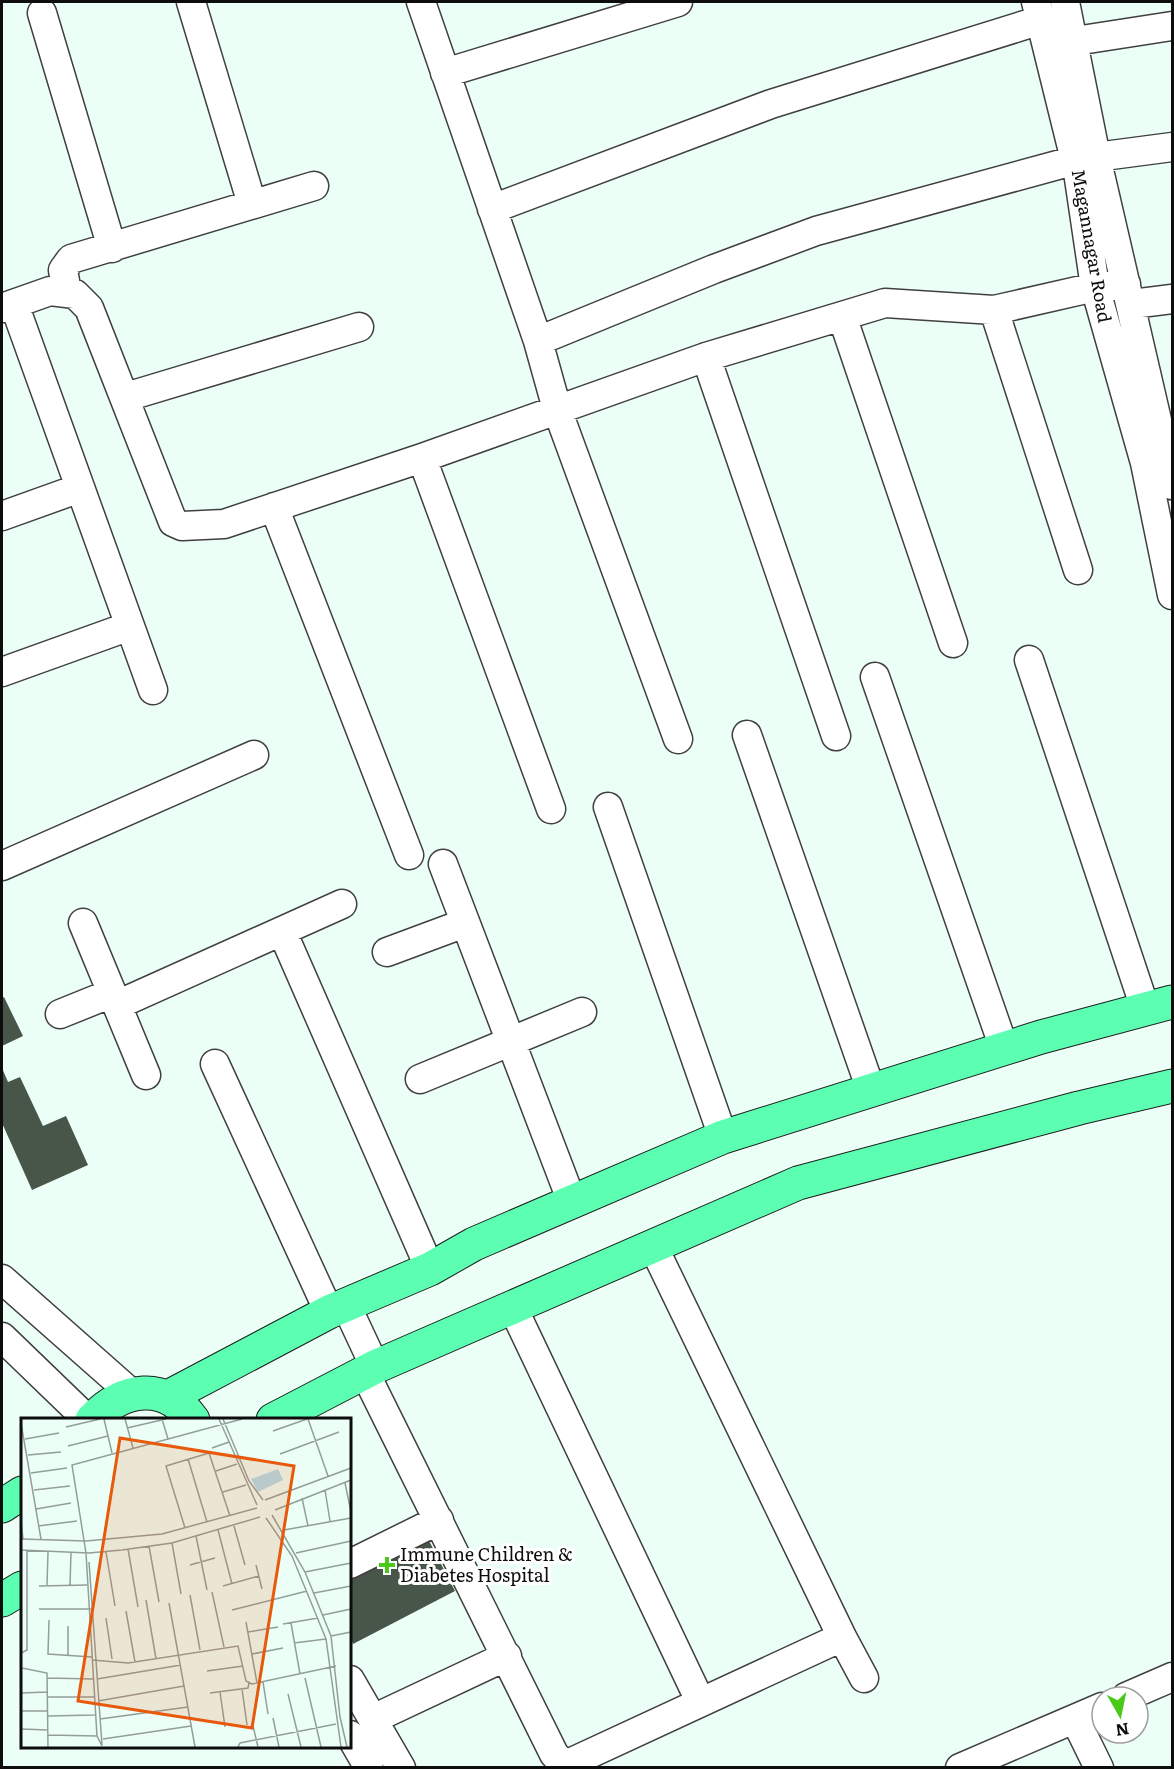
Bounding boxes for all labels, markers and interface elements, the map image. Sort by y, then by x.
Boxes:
street label: Magannagar Road [1066,167,1119,325]
inset map [21,1418,351,1748]
place label: Immune Children & Diabetes Hospital [400,1540,573,1588]
marker: Immune Children & Diabetes Hospital [378,1556,396,1574]
north arrow [1090,1685,1150,1745]
text: N [1114,1718,1131,1744]

